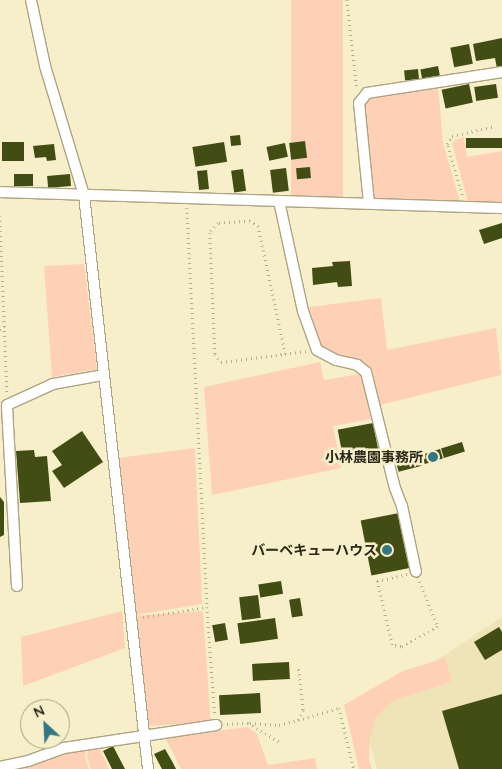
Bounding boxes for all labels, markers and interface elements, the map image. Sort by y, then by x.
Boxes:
place label: 小林農園事務所 [325,449,423,465]
marker: 小林農園事務所 [427,451,439,463]
place label: バーベキューハウス [251,542,377,558]
marker: バーベキューハウス [381,544,393,556]
north arrow [20,699,70,749]
text: N [31,701,48,722]

